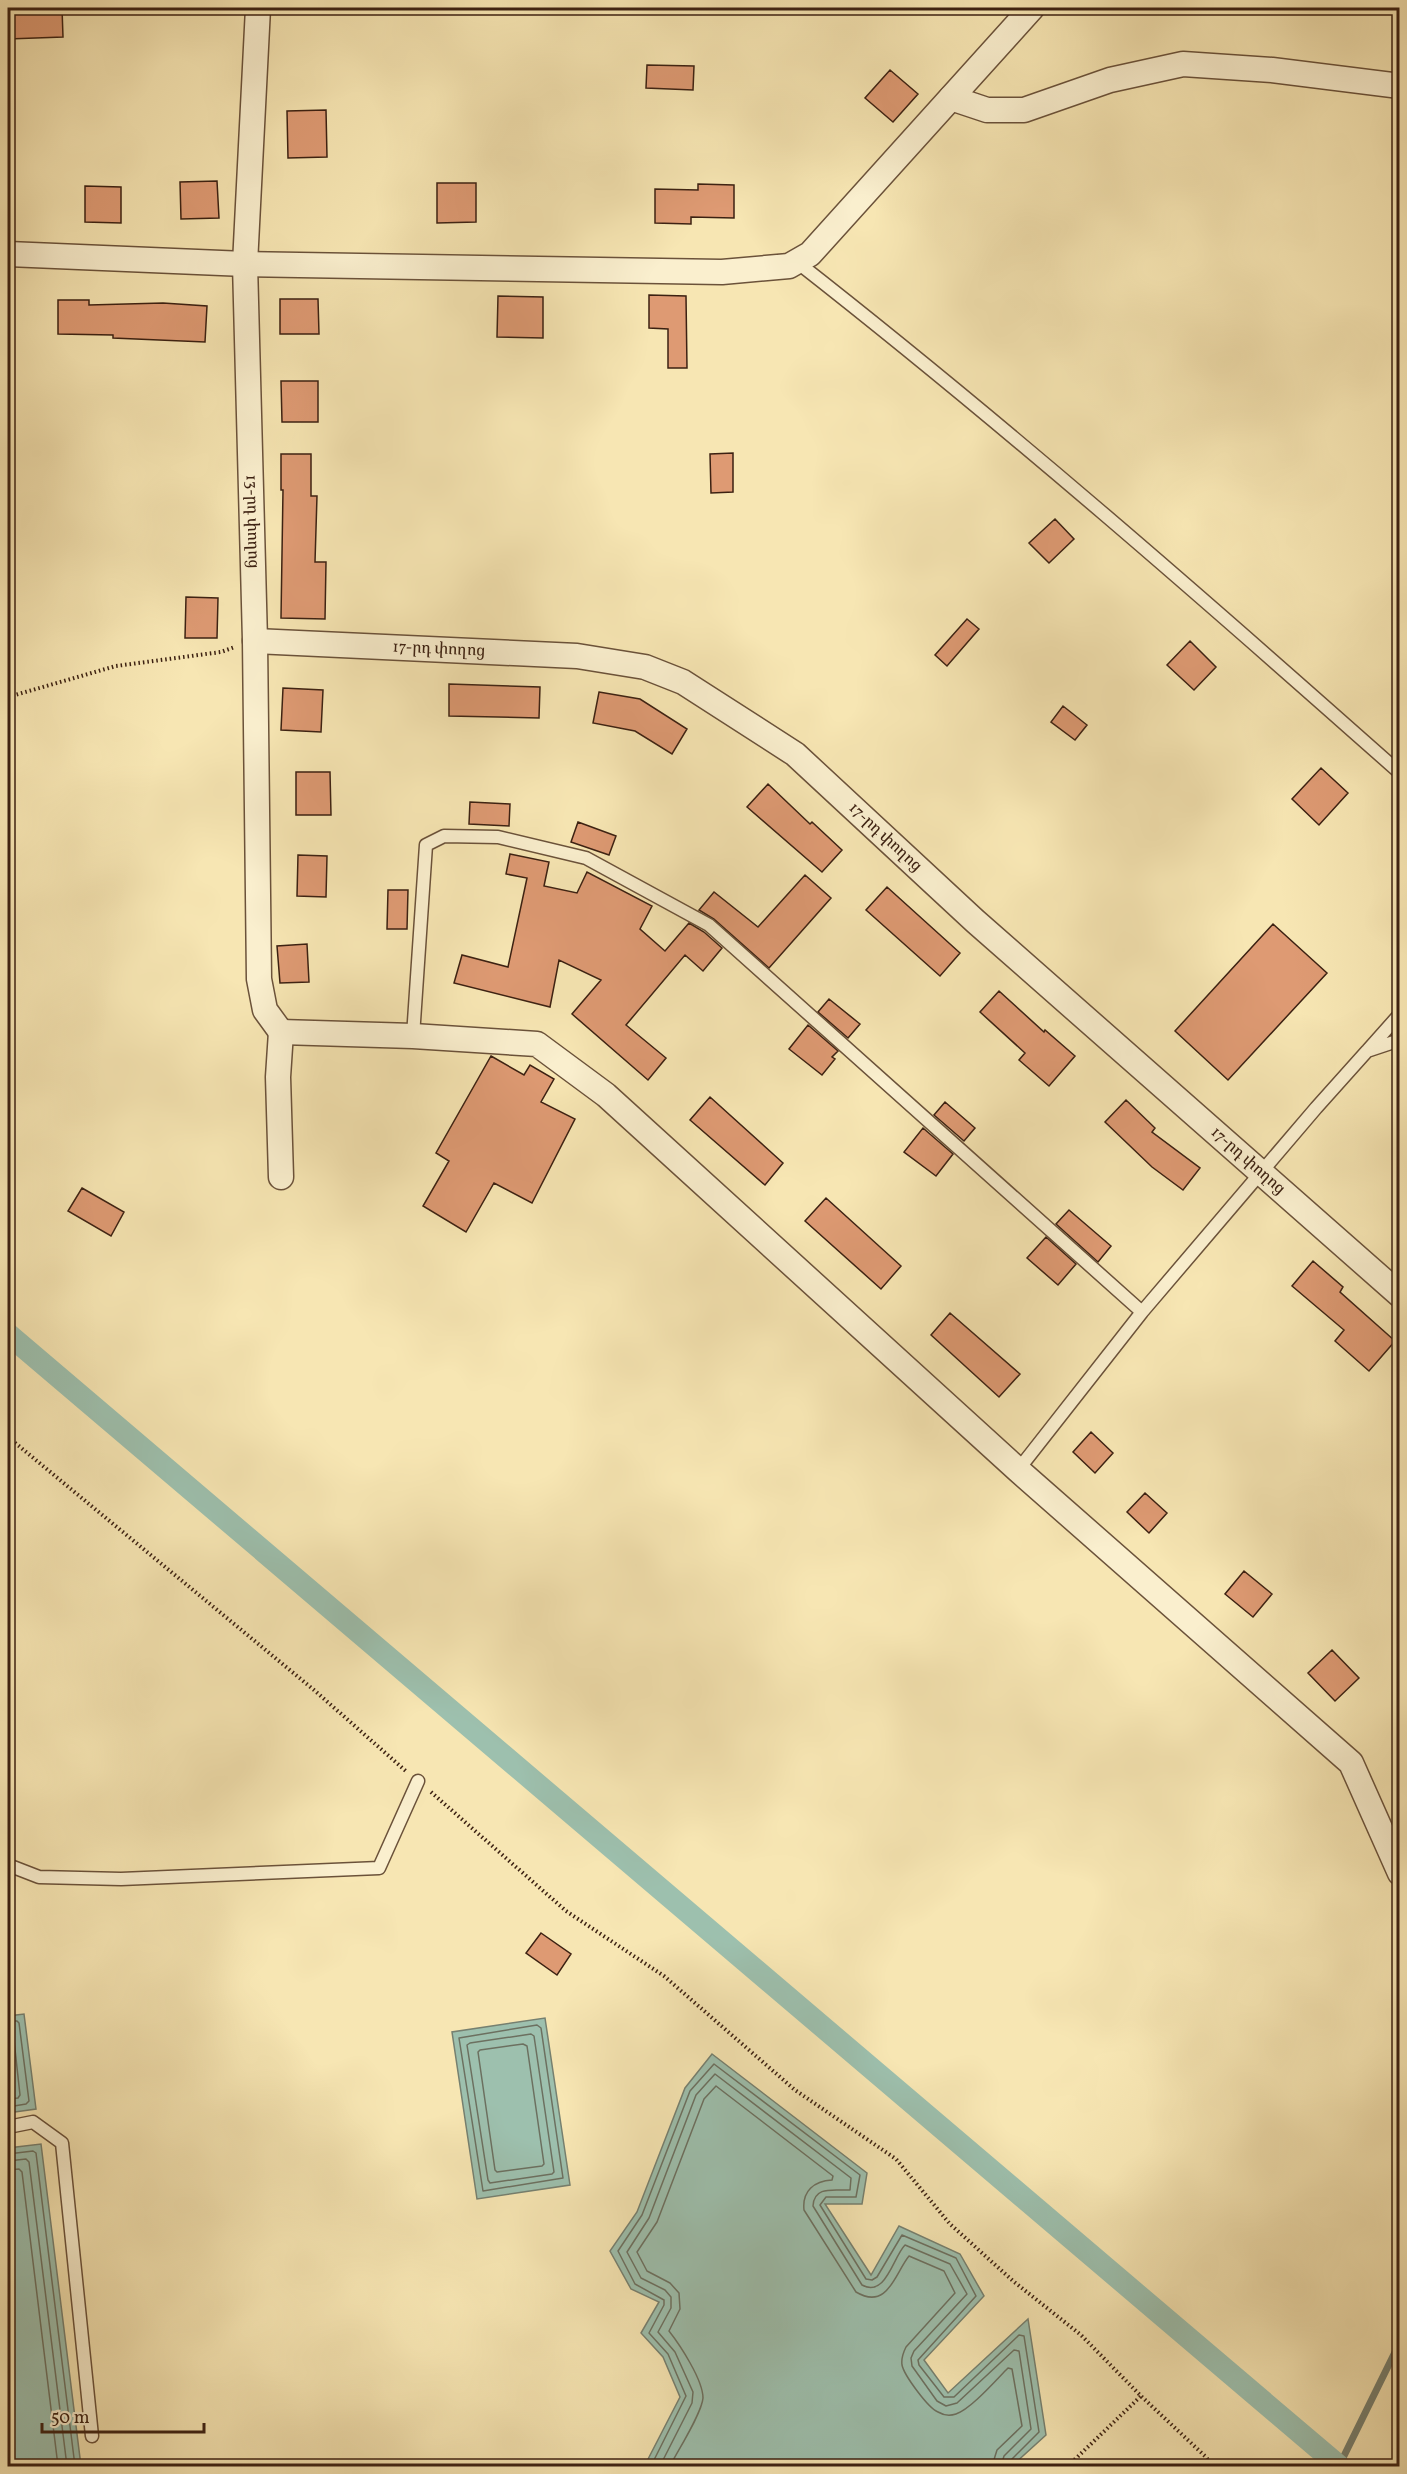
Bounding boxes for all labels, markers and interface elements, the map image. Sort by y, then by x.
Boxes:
street label: 13-րդ փողոց [240,474,264,569]
street label: 17-րդ փողոց [392,636,486,663]
street label: 17-րդ փողոց [843,798,927,877]
street label: 17-րդ փողոց [1206,1122,1290,1200]
scale bar [42,2396,204,2434]
text: 50 m [51,2406,90,2431]

